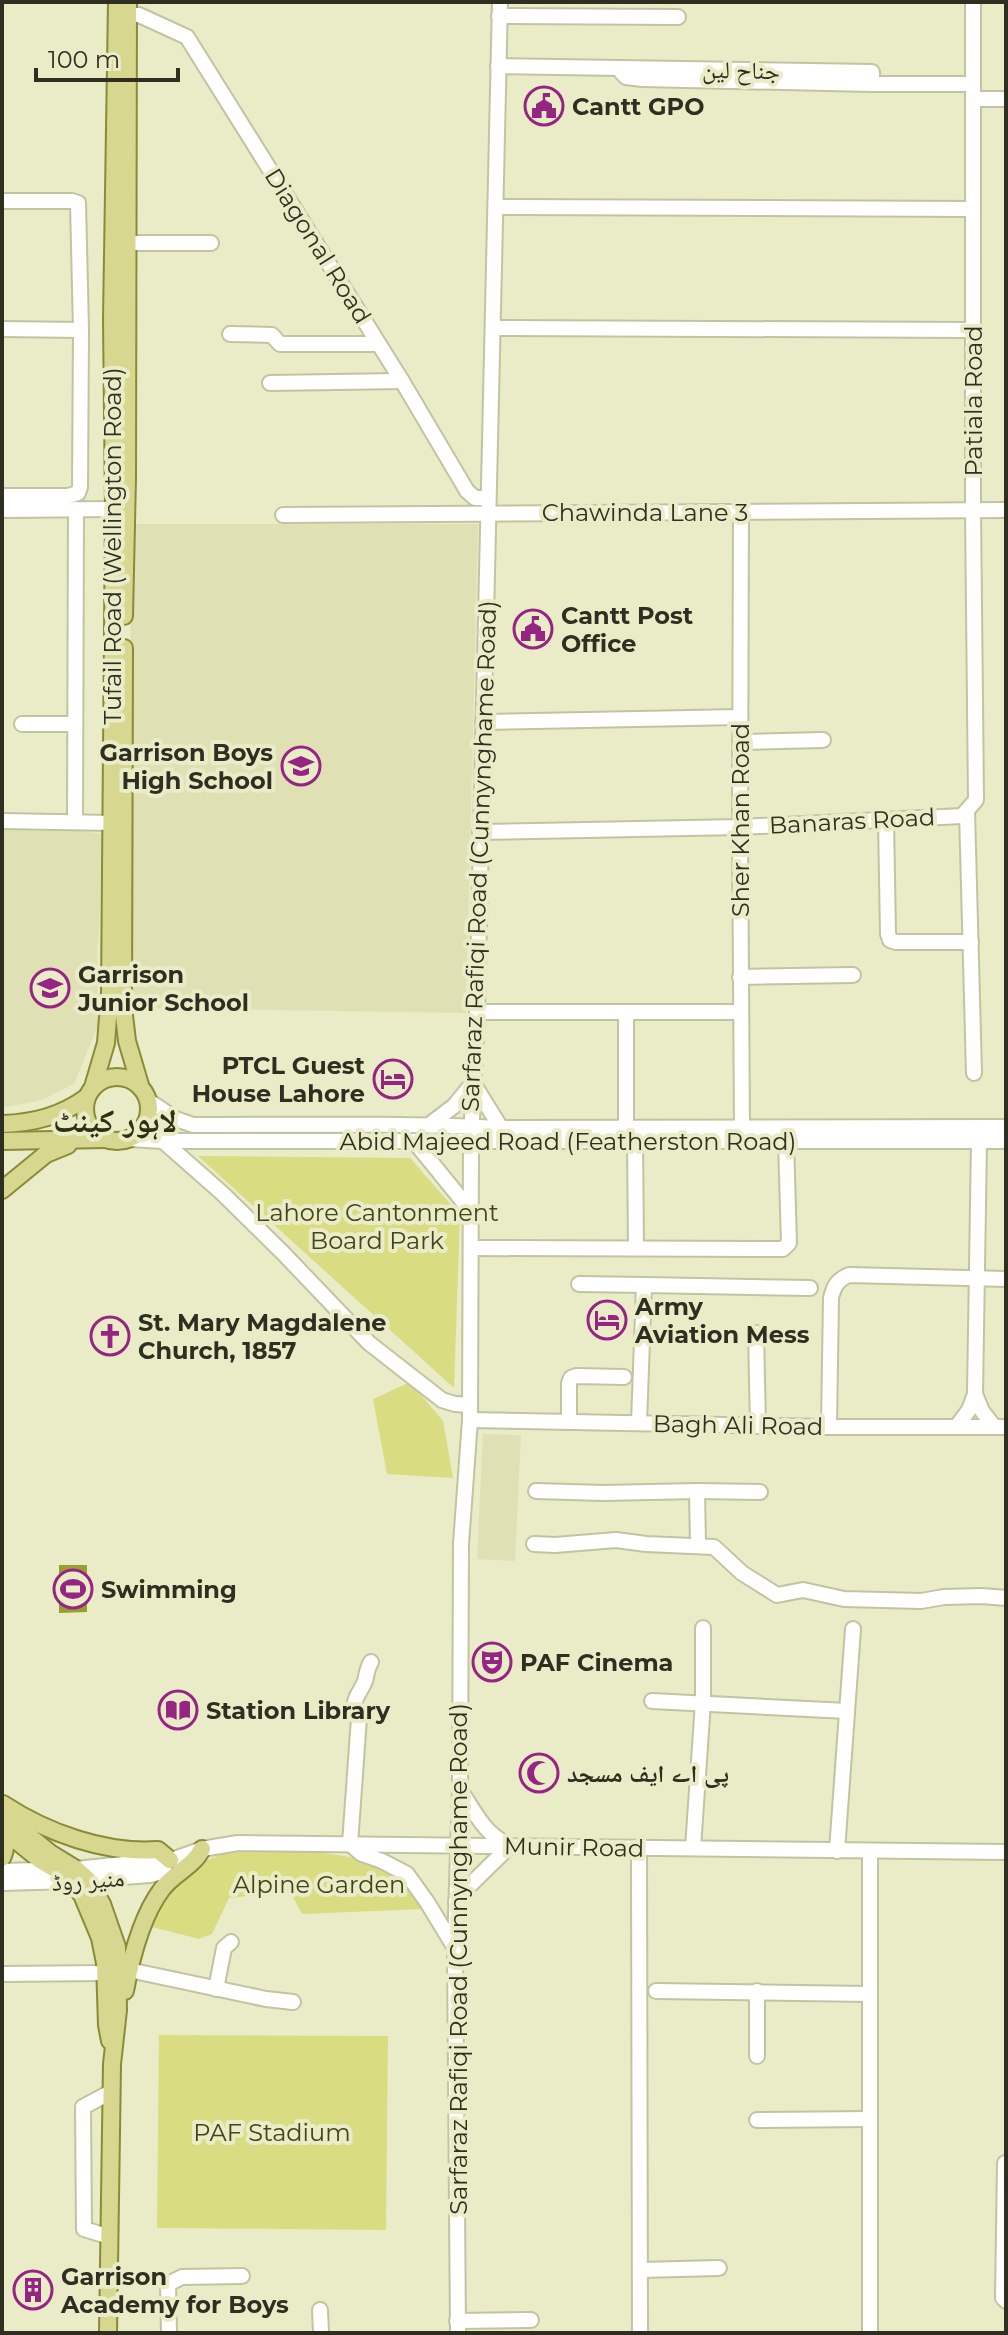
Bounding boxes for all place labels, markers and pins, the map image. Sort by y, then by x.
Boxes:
public building icon: Cantt GPO [523,85,565,127]
place label: Cantt GPO [572,92,704,121]
place label: Cantt Post Office [561,601,694,658]
public building icon: Cantt Post Office [512,608,554,650]
place label: Garrison Boys High School [99,738,273,795]
school or university icon: Garrison Boys High School [280,745,322,787]
place label: Garrison Junior School [77,960,249,1017]
school or university icon: Garrison Junior School [29,967,71,1009]
place label: PTCL Guest House Lahore [192,1051,366,1108]
hotel icon: PTCL Guest House Lahore [372,1058,414,1100]
place label: Army Aviation Mess [634,1292,810,1349]
hotel icon: Army Aviation Mess [586,1299,628,1341]
place label: St. Mary Magdalene Church, 1857 [138,1308,387,1365]
church icon: St. Mary Magdalene Church, 1857 [89,1315,131,1357]
sports icon: Swimming [52,1568,94,1610]
place label: Swimming [101,1575,237,1604]
theatre icon: PAF Cinema [471,1641,513,1683]
place label: PAF Cinema [520,1648,673,1677]
library icon: Station Library [157,1689,199,1731]
place label: Station Library [206,1696,391,1725]
mosque icon: پی اے ایف مسجد [518,1752,560,1794]
place label: پی اے ایف مسجد [567,1759,729,1788]
place label: Garrison Academy for Boys [60,2262,289,2319]
building icon: Garrison Academy for Boys [12,2269,54,2311]

